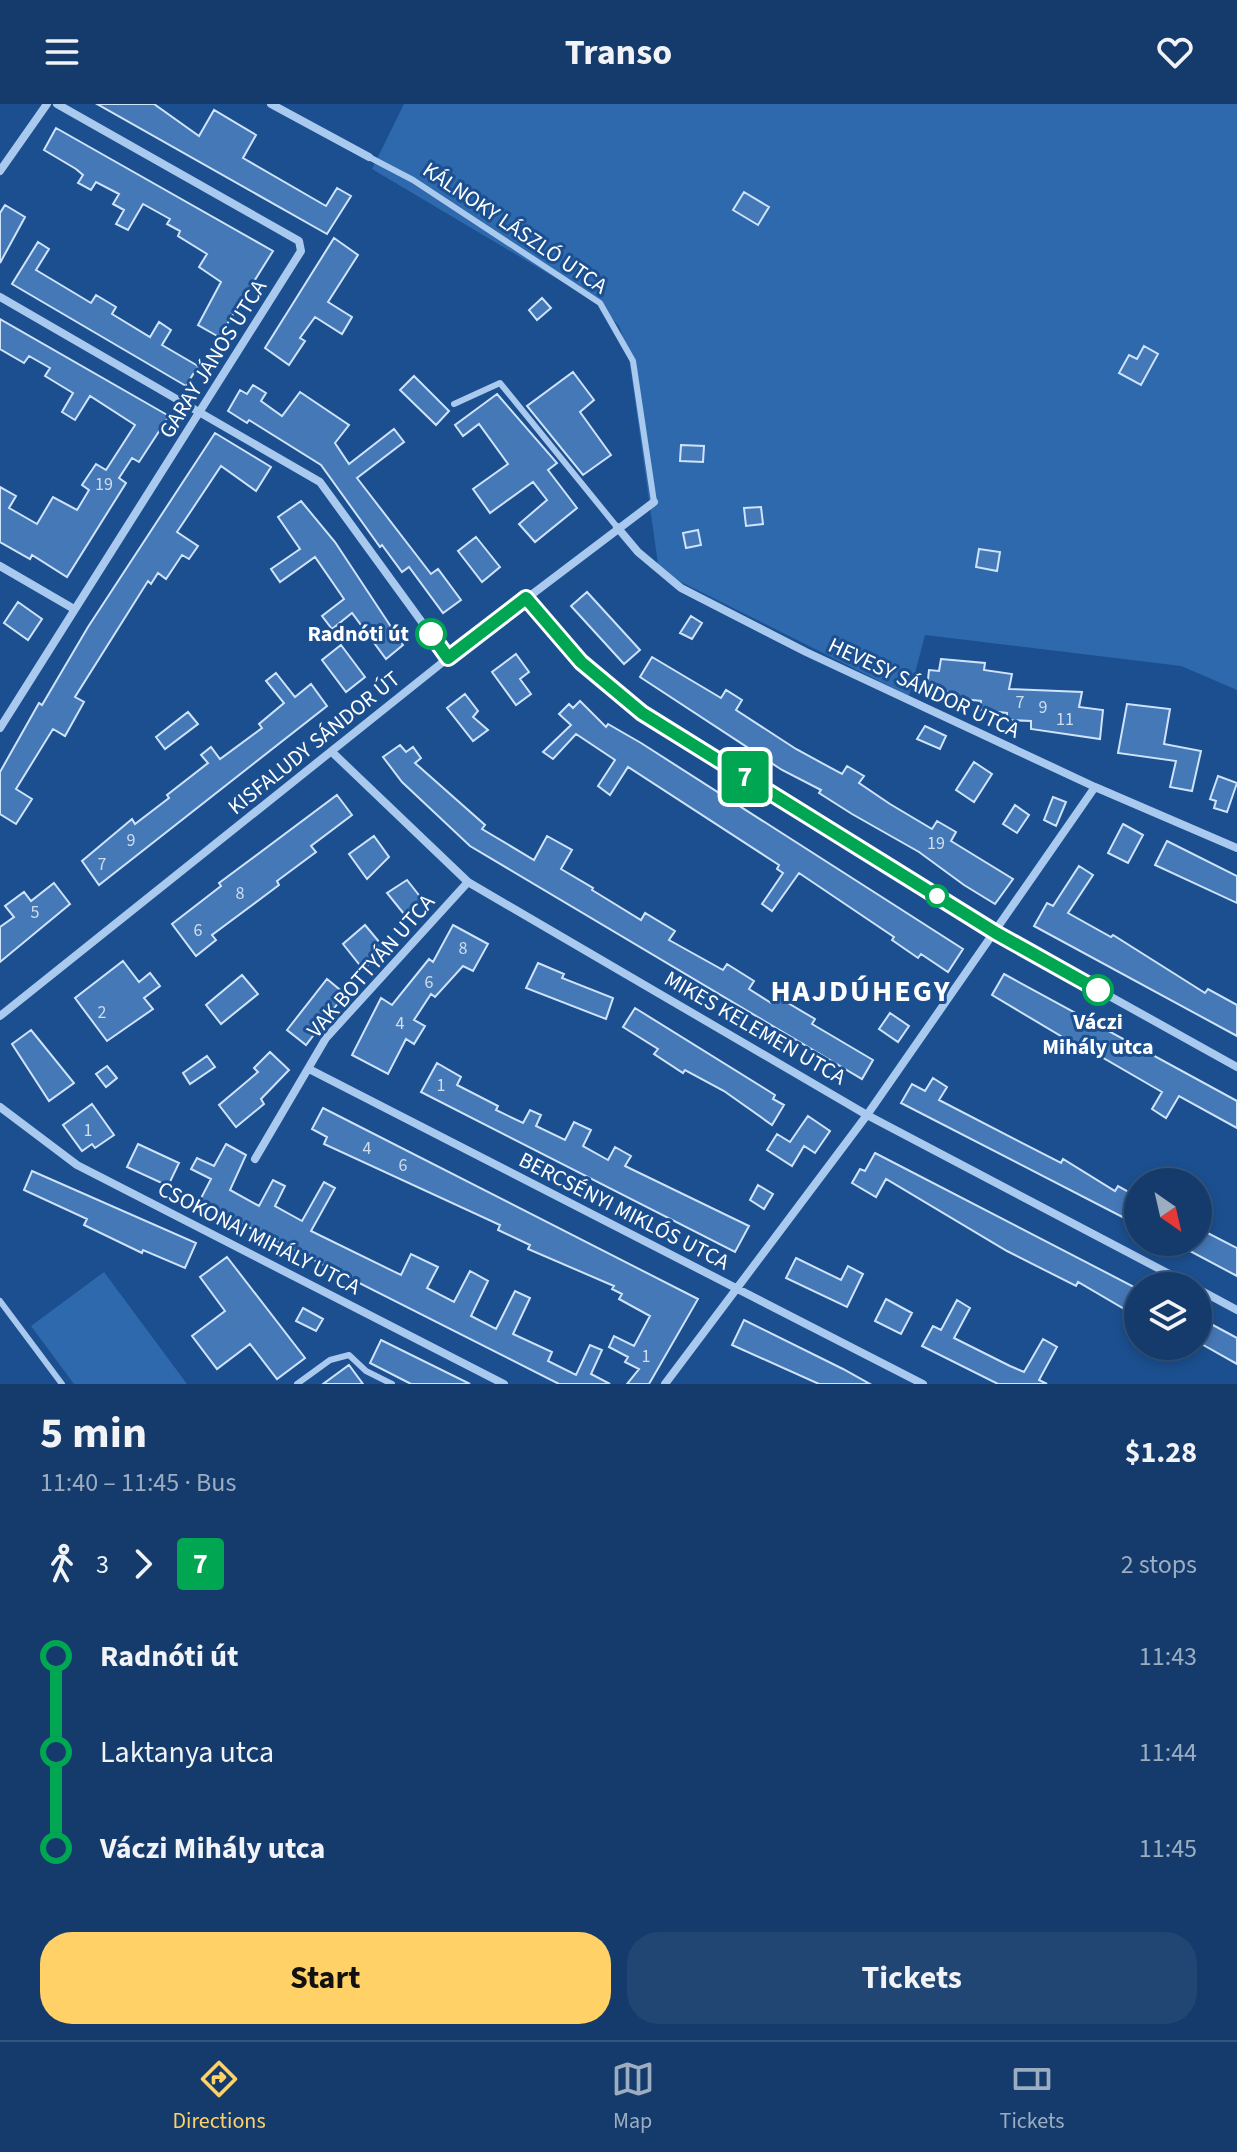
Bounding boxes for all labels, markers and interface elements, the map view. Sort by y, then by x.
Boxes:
text: Transo [565,27,672,78]
icon: menu [40,30,84,74]
icon: heart [1153,30,1197,74]
street label: KÁLNOKY LÁSZLÓ UTCA [416,154,614,302]
street label: GARAY JÁNOS UTCA [151,273,275,445]
house number: 19 [95,472,113,497]
place label: Radnóti út [307,618,410,650]
marker: Radnóti út [416,619,446,649]
street label: HEVESY SÁNDOR UTCA [823,630,1025,747]
street label: KISFALUDY SÁNDOR ÚT [221,663,407,823]
house number: 7 [1016,690,1025,715]
house number: 9 [1039,695,1048,720]
house number: 11 [1056,707,1074,732]
line badge: 7 [719,751,771,803]
text: 7 [738,757,752,797]
house number: 9 [127,828,136,853]
house number: 19 [927,831,945,856]
house number: 7 [98,852,107,877]
house number: 8 [236,881,245,906]
unlabelled marker [926,885,948,907]
street label: VAK BOTTYÁN UTCA [299,887,443,1045]
house number: 5 [31,900,40,925]
house number: 6 [194,918,203,943]
house number: 8 [459,936,468,961]
street label: MIKES KELEMEN UTCA [658,963,852,1093]
house number: 6 [425,970,434,995]
district label: HAJDÚHEGY [770,970,952,1013]
marker: Váczi Mihály utca [1083,975,1113,1005]
house number: 2 [98,1000,107,1025]
place label: Váczi Mihály utca [1042,1006,1154,1063]
house number: 4 [396,1011,405,1036]
house number: 1 [437,1073,445,1098]
house number: 1 [84,1118,92,1143]
house number: 4 [363,1136,372,1161]
street label: BERCSÉNYI MIKLÓS UTCA [513,1144,735,1278]
house number: 6 [399,1153,408,1178]
north arrow [1124,1168,1212,1256]
map controls [1124,1168,1212,1360]
street label: CSOKONAI MIHÁLY UTCA [152,1173,366,1303]
button: layers [1124,1272,1212,1360]
house number: 1 [642,1344,650,1369]
text: 5 min [40,1402,147,1465]
text: $1.28 [1125,1431,1197,1474]
text: 11:40 – 11:45 · Bus [40,1464,236,1501]
icon: walk [40,1542,84,1586]
icon: forward [121,1542,165,1586]
text: 7 [193,1544,208,1584]
text: 3 [96,1546,109,1583]
text: 2 stops [1121,1546,1197,1583]
text: Radnóti út [100,1635,238,1678]
text: 11:43 [1139,1638,1197,1675]
text: Laktanya utca [100,1731,274,1774]
text: 11:44 [1139,1734,1197,1771]
text: Váczi Mihály utca [100,1827,325,1870]
text: 11:45 [1139,1830,1197,1867]
button: Start [40,1932,611,2024]
button: Tickets [627,1932,1197,2024]
tab: Directions [173,2057,266,2137]
tab: Map [611,2057,655,2137]
tab: Tickets [1000,2057,1064,2137]

